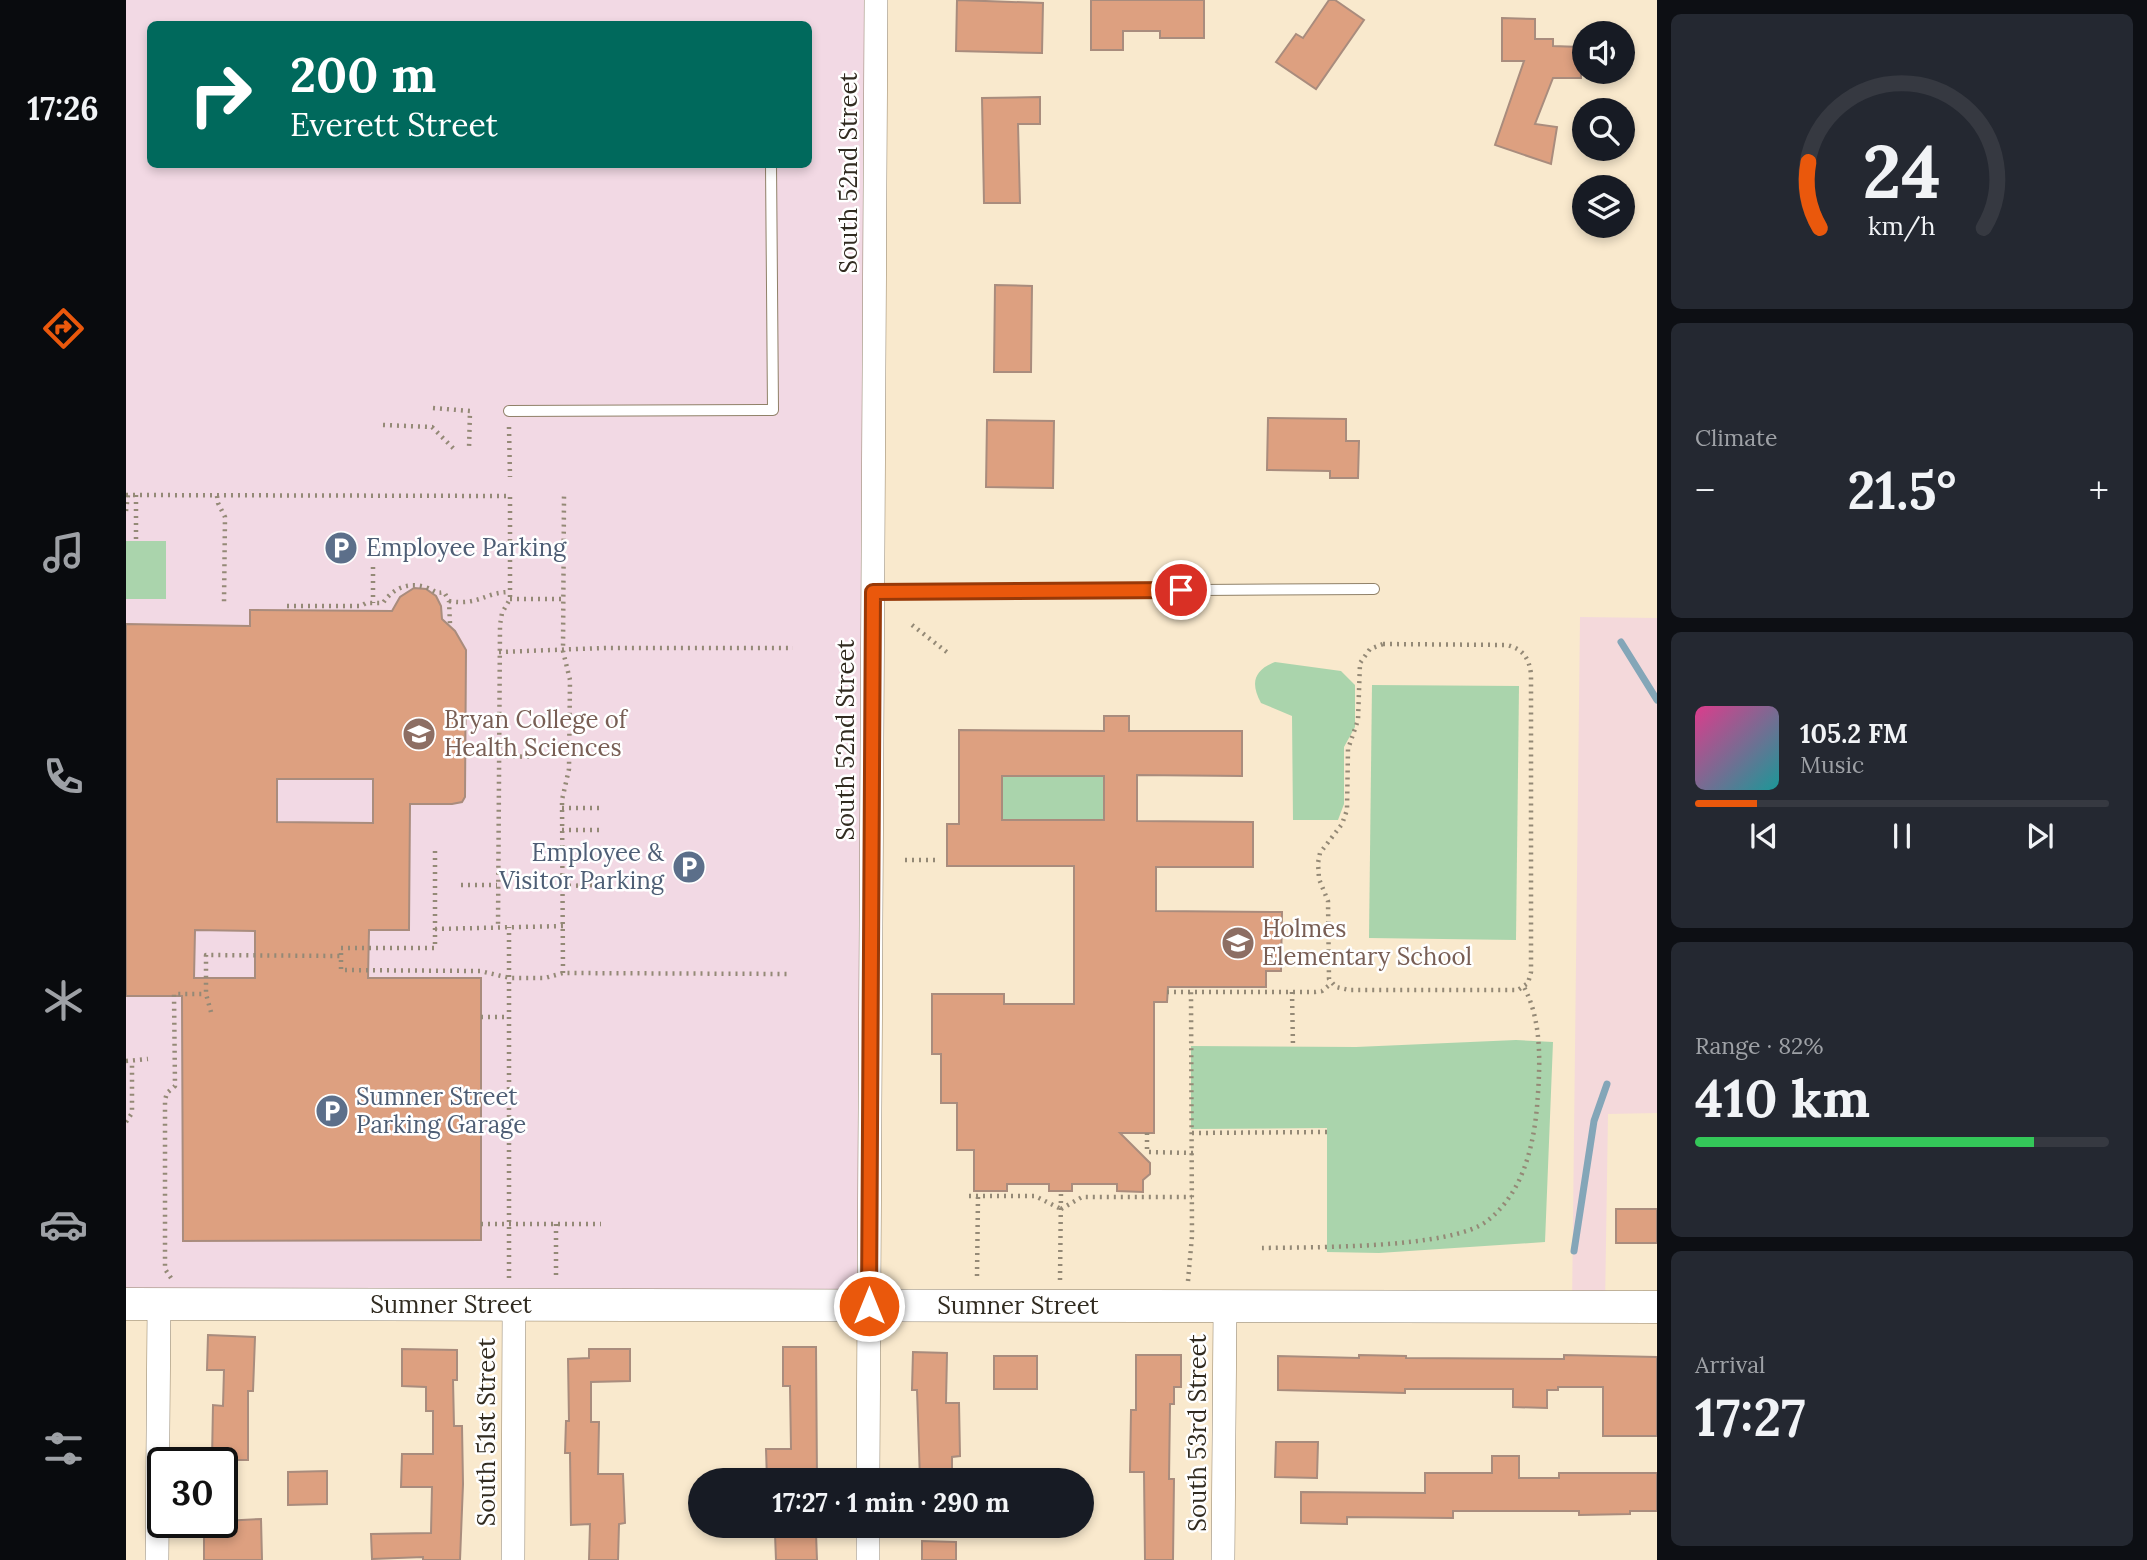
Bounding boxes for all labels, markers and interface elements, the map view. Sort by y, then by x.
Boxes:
map controls [1572,21,1635,238]
button: sound [1572,21,1635,84]
text: 200 m [290,43,436,105]
icon: right [175,49,266,140]
street label: South 52nd Street [833,72,864,274]
text: 17:26 [27,88,99,129]
button: search [1572,98,1635,161]
text: Everett Street [290,104,498,145]
text: 24 [1863,125,1941,218]
button: layers [1572,175,1635,238]
text: km/h [1868,209,1936,241]
icon: directions [39,304,88,353]
text: Climate [1695,423,1777,452]
text: 21.5° [1848,457,1956,523]
text: − [1695,466,1715,514]
text: + [2089,466,2109,514]
icon: music [39,528,88,577]
parking icon: Employee Parking [322,529,360,567]
place label: Employee Parking [366,532,567,563]
pin [1151,560,1211,620]
icon: arrive [1162,571,1200,609]
street label: South 52nd Street [830,639,861,841]
place label: Bryan College of Health Sciences [444,704,629,763]
school or university icon: Bryan College of Health Sciences [400,715,438,753]
text: 105.2 FM [1800,717,1908,750]
text: Music [1800,750,1864,779]
icon: phone [39,752,88,801]
icon: previous [1745,817,1783,855]
icon: pause [1883,817,1921,855]
icon: next [2021,817,2059,855]
place label: Employee & Visitor Parking [498,837,665,896]
parking icon: Employee & Visitor Parking [670,848,708,886]
place label: Holmes Elementary School [1262,913,1472,972]
school or university icon: Holmes Elementary School [1219,924,1257,962]
icon: climate [39,976,88,1025]
text: Range · 82% [1695,1031,1823,1060]
text: 410 km [1695,1065,1870,1131]
place label: Sumner Street Parking Garage [356,1081,526,1140]
parking icon: Sumner Street Parking Garage [313,1092,351,1130]
icon: car [39,1200,88,1249]
position arrow [832,1269,906,1343]
street label: Sumner Street [370,1289,532,1320]
street label: Sumner Street [937,1290,1099,1321]
street label: South 53rd Street [1182,1334,1213,1532]
street label: South 51st Street [471,1337,502,1526]
text: Arrival [1695,1350,1765,1379]
text: 17:27 [1695,1384,1806,1450]
icon: filters [39,1424,88,1473]
speed limit sign: 30 [147,1447,238,1538]
text: 17:27 · 1 min · 290 m [773,1486,1009,1519]

